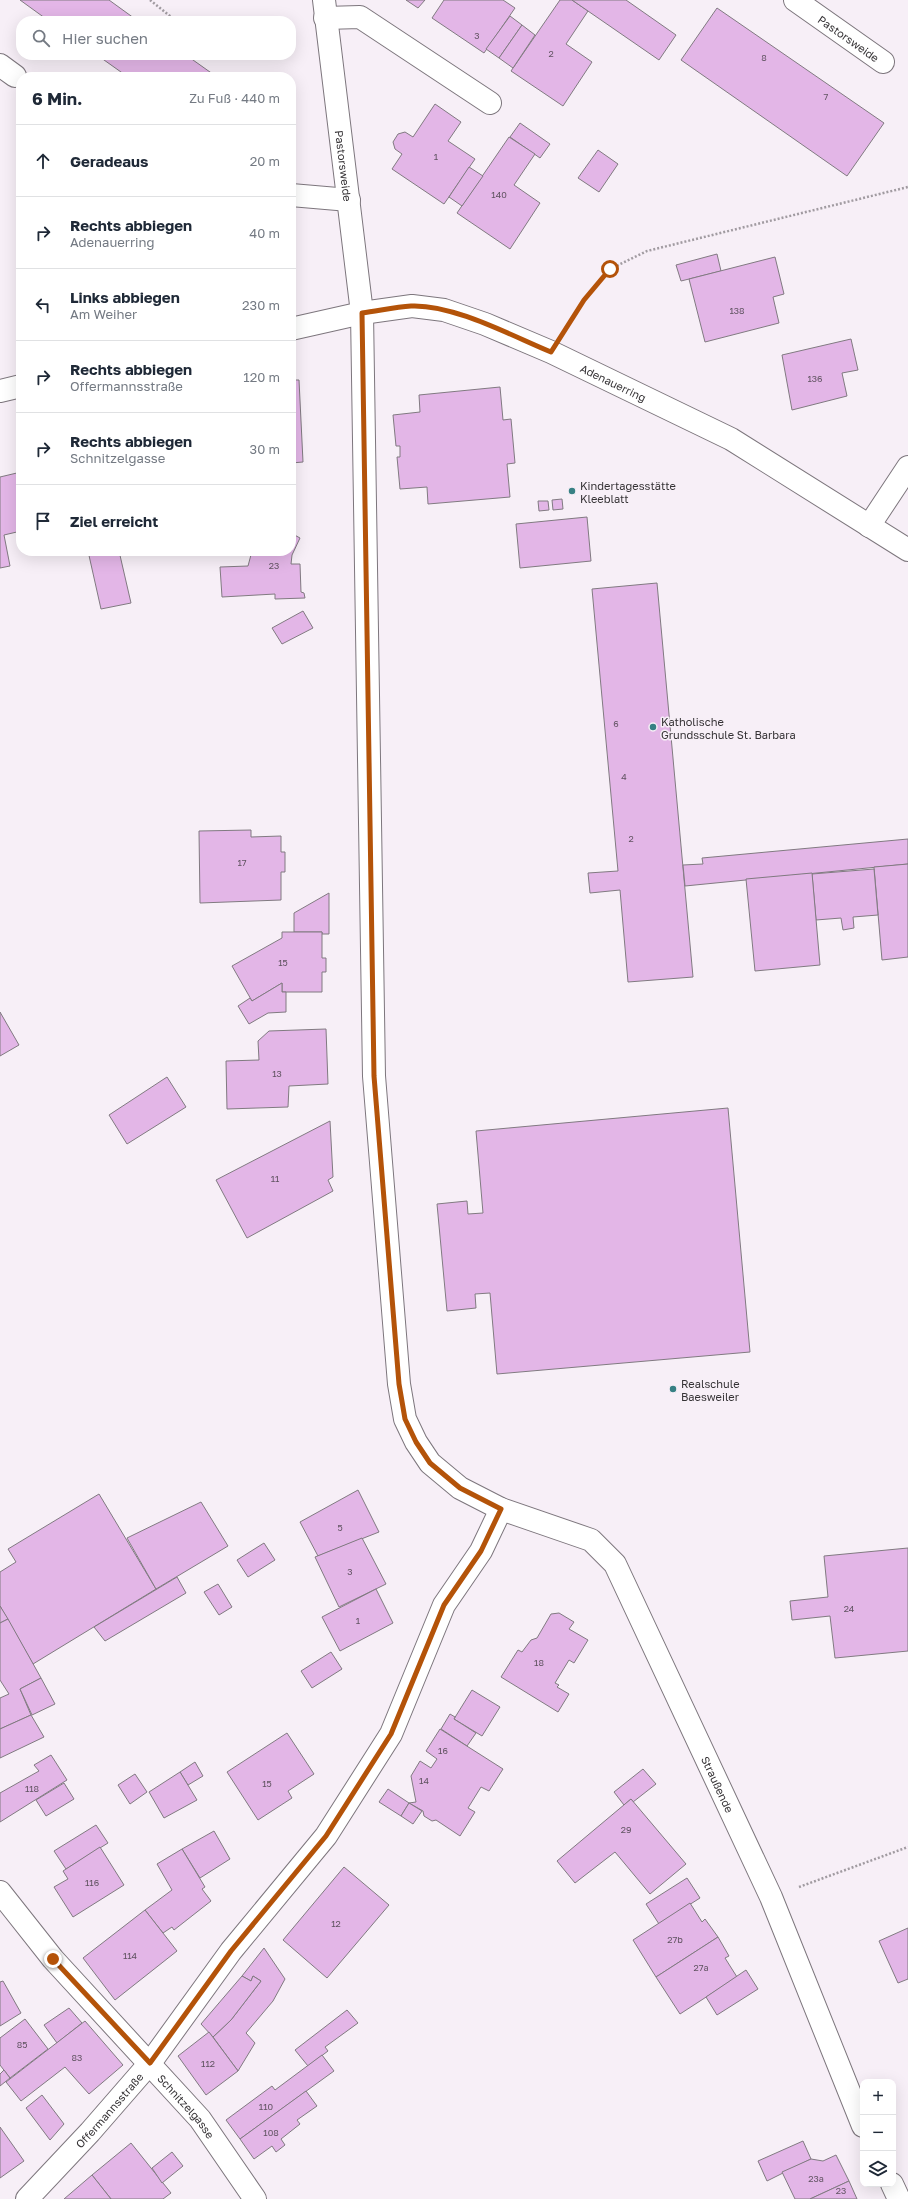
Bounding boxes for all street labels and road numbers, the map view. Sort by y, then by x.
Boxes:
street label: Pastorsweide [816,12,882,64]
street label: Pastorsweide [333,129,355,202]
street label: Adenauerring [579,361,649,404]
street label: Straußende [699,1754,737,1815]
street label: Offermannsstraße [72,2070,145,2150]
street label: Schnitzelgasse [155,2071,218,2141]

